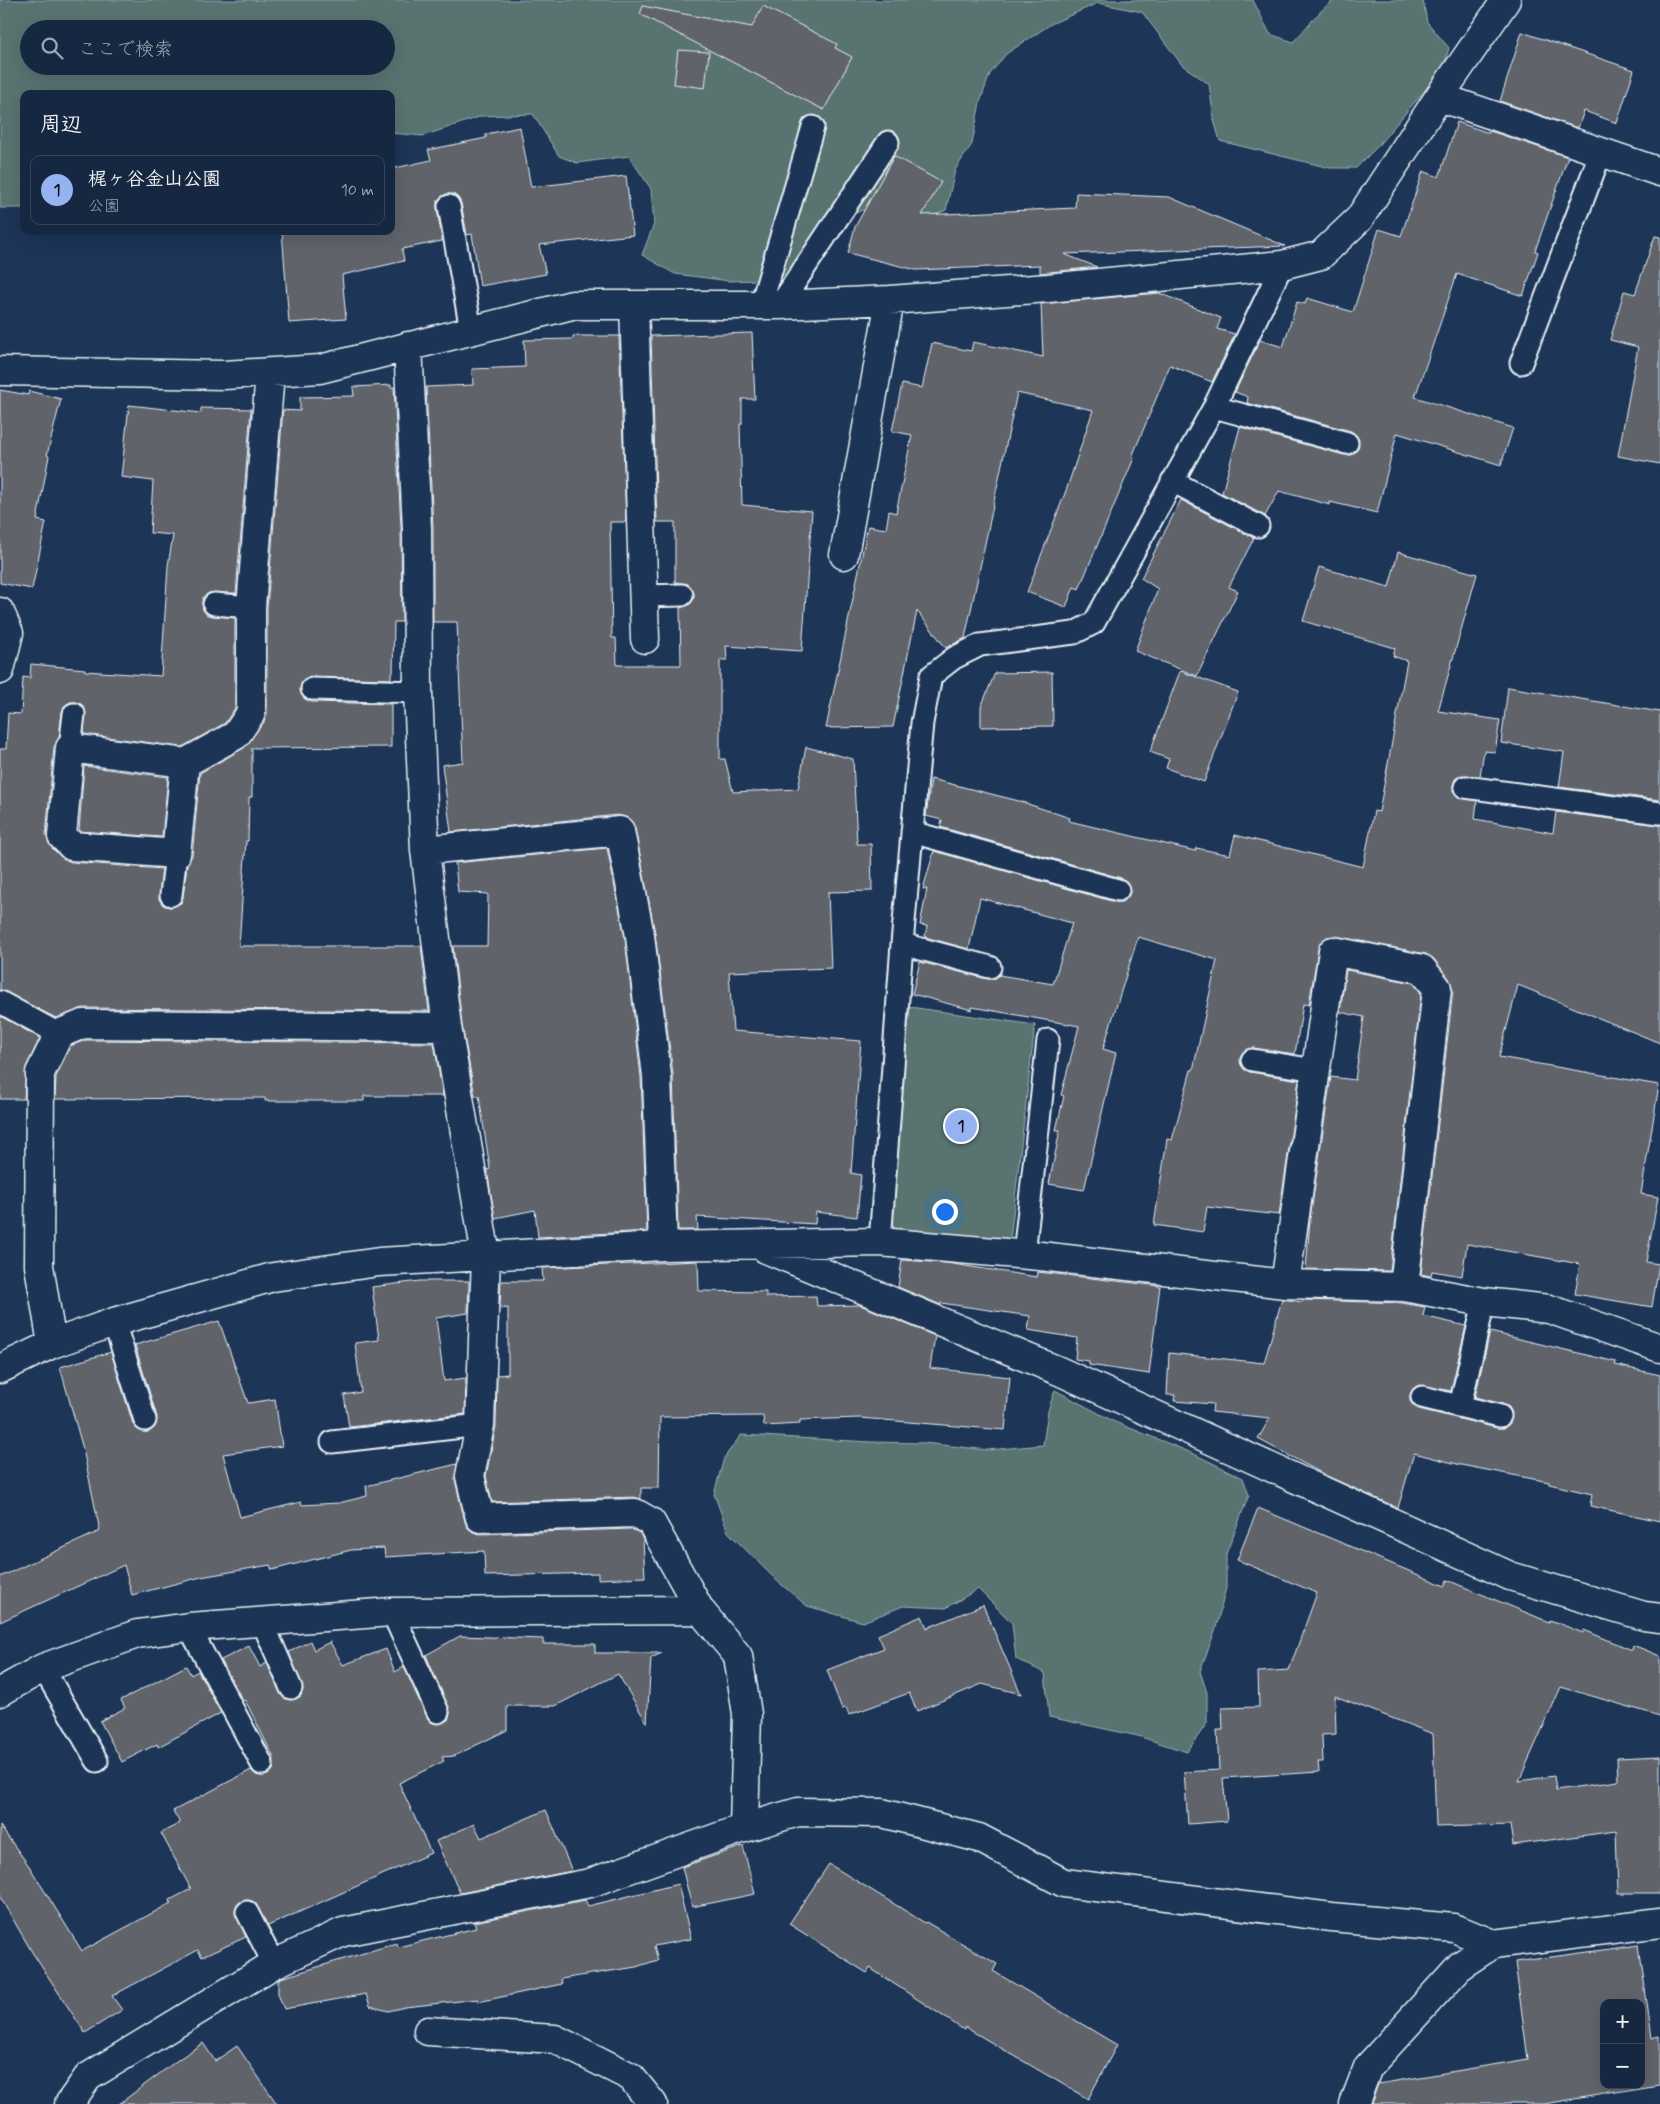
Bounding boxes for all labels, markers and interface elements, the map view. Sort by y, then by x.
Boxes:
search box [20,20,395,75]
icon: search [38,34,66,62]
text: ここで検索 [78,37,173,62]
text: 周辺 [40,111,82,139]
text: 梶ヶ谷金山公園 [88,167,221,192]
text: 1 [53,180,61,201]
text: 10 m [341,180,374,201]
text: 公園 [88,196,120,217]
pin: 1 [945,1107,977,1145]
your location [932,1199,958,1225]
map controls [1600,1999,1645,2089]
button: + [1600,1999,1645,2044]
button: − [1600,2044,1645,2089]

